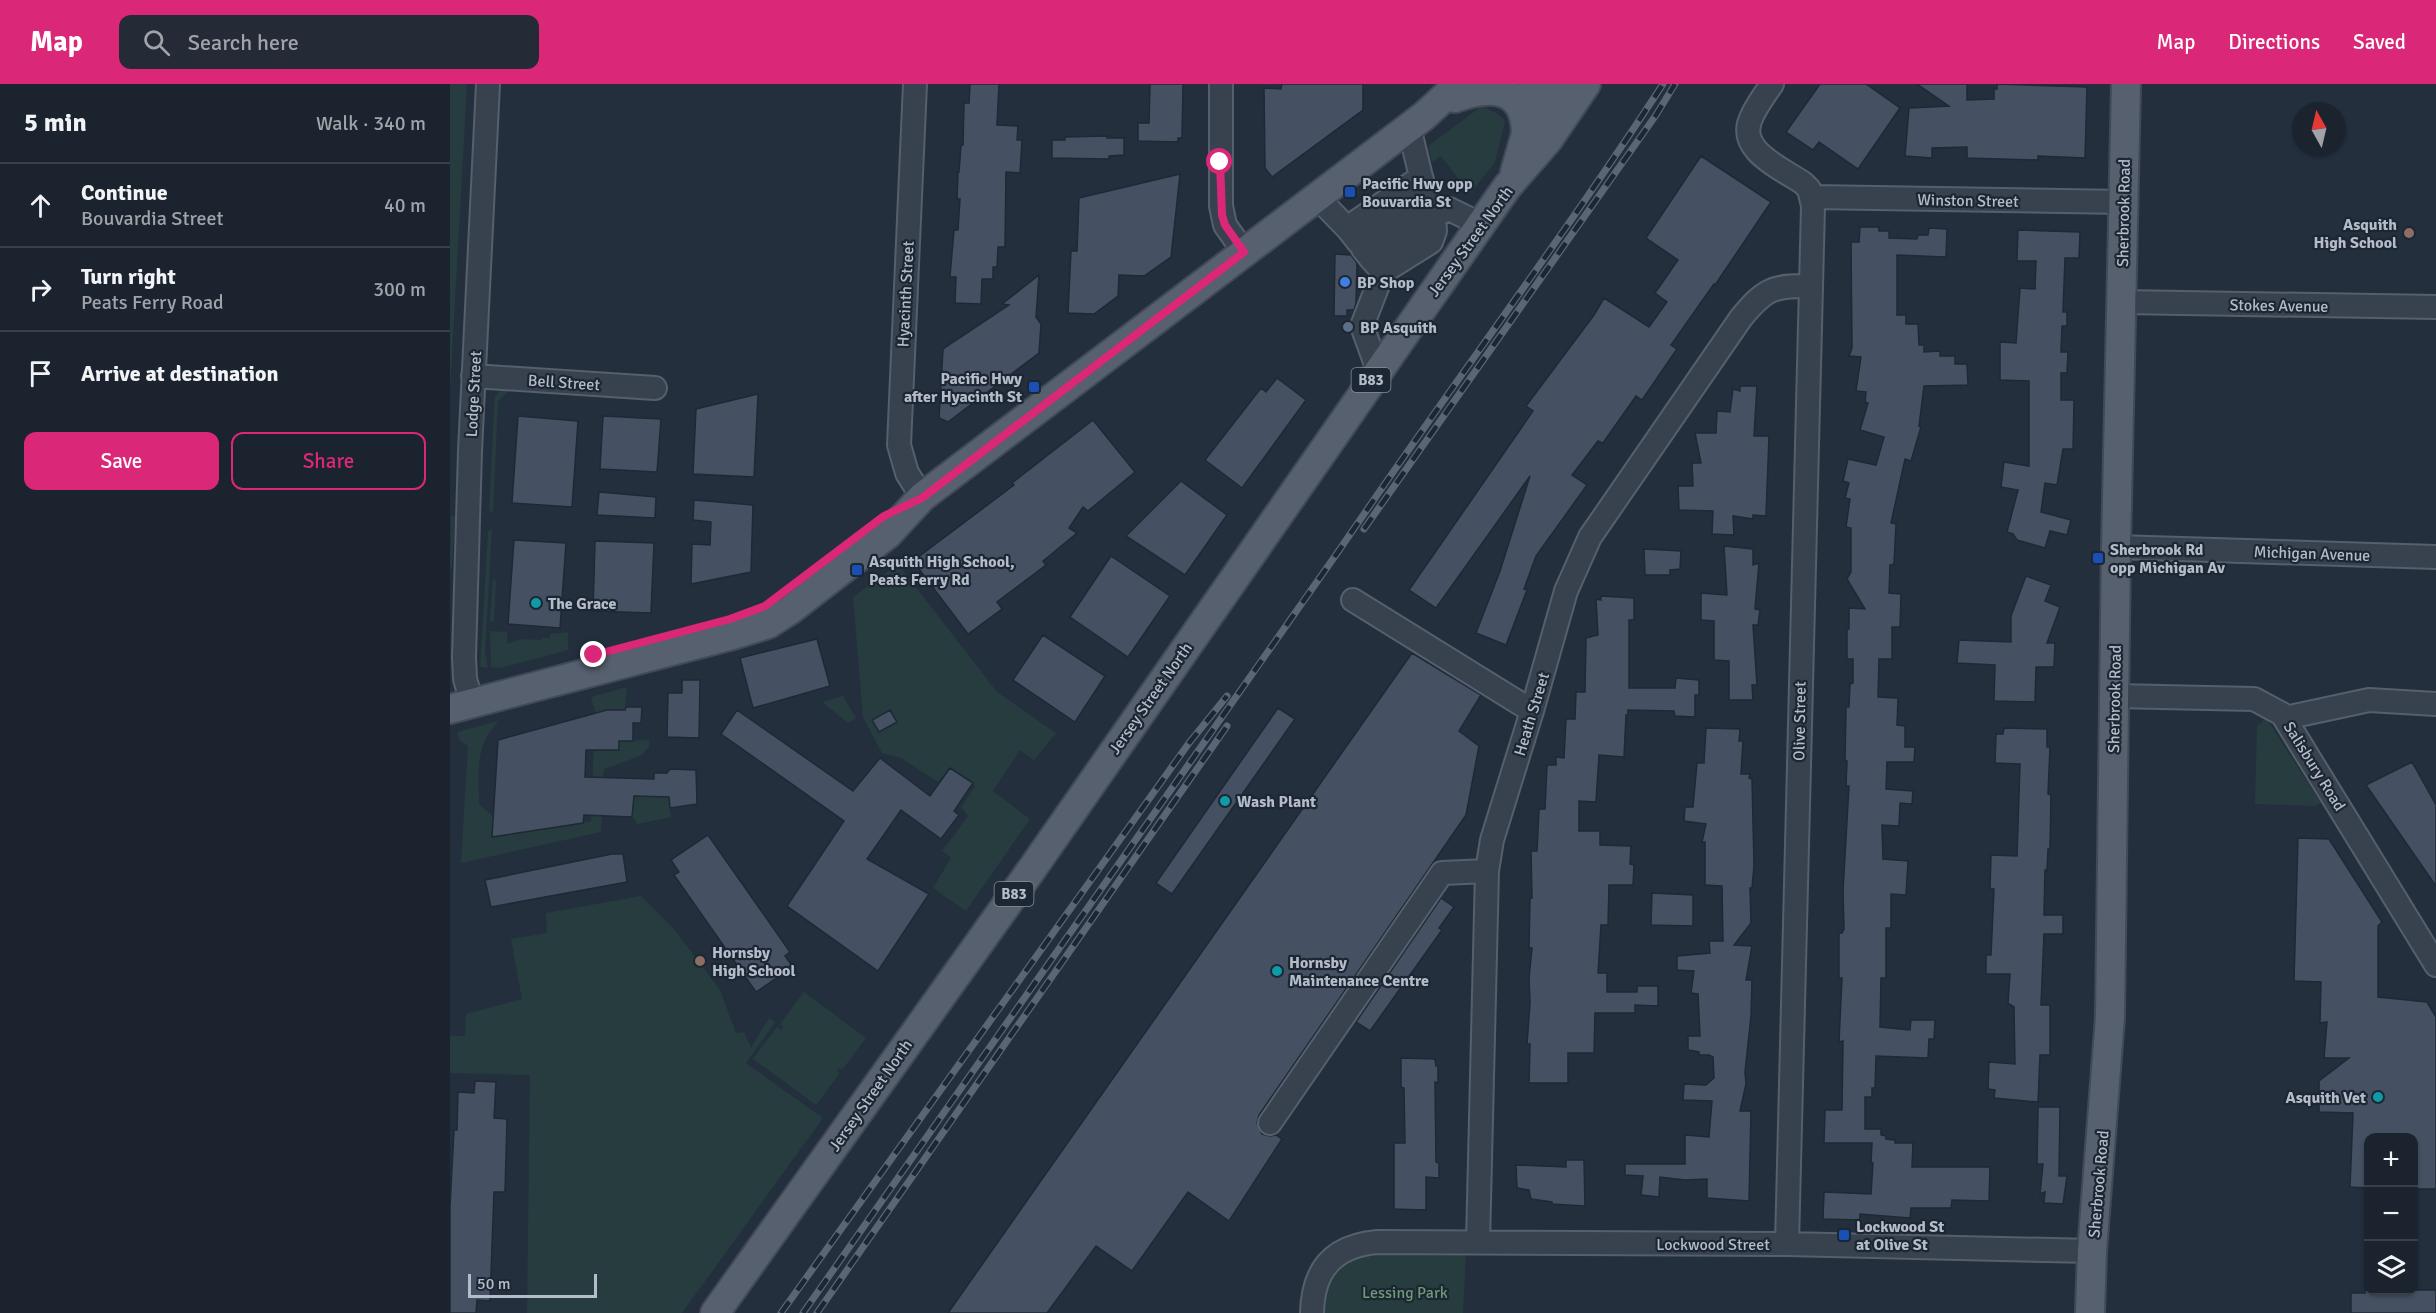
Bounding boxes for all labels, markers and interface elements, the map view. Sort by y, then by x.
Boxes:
search box [119,15,539,69]
text: Map [30,25,83,59]
icon: search [140,26,173,59]
text: Search here [188,29,299,56]
text: Map [2157,29,2195,55]
text: Directions [2228,29,2320,55]
text: Saved [2353,29,2406,55]
north arrow [2292,102,2346,156]
text: 5 min [24,107,87,139]
text: Walk · 340 m [316,111,426,136]
route start [1206,148,1232,174]
street label: Sherbrook Road [2113,159,2135,267]
place label: Pacific Hwy opp Bouvardia St [1362,174,1473,212]
text: Continue [81,179,168,206]
street label: Jersey Street North [1424,182,1518,301]
marker: Pacific Hwy opp Bouvardia St [1343,185,1357,199]
icon: ahead [24,189,57,222]
street label: Winston Street [1917,190,2019,212]
text: 40 m [384,193,426,218]
text: Bouvardia Street [81,206,223,231]
place label: Asquith High School [2314,215,2397,253]
marker: Asquith High School [2402,226,2416,240]
street label: Hyacinth Street [893,240,919,348]
text: Turn right [81,263,176,290]
icon: right [24,273,57,306]
place label: BP Shop [1357,273,1415,293]
marker: BP Shop [1338,275,1352,289]
text: 300 m [373,277,426,302]
text: Peats Ferry Road [81,290,224,315]
street label: Stokes Avenue [2229,295,2329,317]
place label: BP Asquith [1360,318,1437,338]
marker: BP Asquith [1341,320,1355,334]
street label: Lodge Street [462,350,486,438]
icon: arrive [24,357,57,390]
text: Arrive at destination [81,360,278,387]
road number: B83 [1352,368,1390,392]
place label: Pacific Hwy after Hyacinth St [904,369,1022,407]
street label: Bell Street [527,371,601,396]
marker: Pacific Hwy after Hyacinth St [1027,380,1041,394]
button: Save [24,432,219,490]
button: Share [231,432,426,490]
place label: Sherbrook Rd opp Michigan Av [2110,540,2225,578]
street label: Michigan Avenue [2253,542,2371,566]
marker: Sherbrook Rd opp Michigan Av [2091,551,2105,565]
place label: Asquith High School, Peats Ferry Rd [869,552,1015,590]
marker: Asquith High School, Peats Ferry Rd [850,563,864,577]
place label: The Grace [548,594,617,614]
marker: The Grace [529,596,543,610]
street label: Jersey Street North [1105,639,1197,758]
route end [580,641,606,667]
street label: Sherbrook Road [2104,645,2126,753]
street label: Heath Street [1510,670,1554,758]
street label: Olive Street [1789,681,1811,761]
street label: Salisbury Road [2279,718,2350,815]
place label: Wash Plant [1237,792,1316,812]
marker: Wash Plant [1218,794,1232,808]
road number: B83 [994,882,1034,906]
place label: Hornsby High School [712,943,795,981]
place label: Hornsby Maintenance Centre [1289,953,1429,991]
marker: Hornsby High School [693,954,707,968]
marker: Hornsby Maintenance Centre [1270,964,1284,978]
street label: Jersey Street North [825,1036,917,1155]
place label: Asquith Vet [2286,1088,2366,1108]
marker: Asquith Vet [2371,1090,2385,1104]
street label: Sherbrook Road [2084,1129,2114,1239]
map controls [2364,1133,2418,1295]
button: + [2364,1133,2418,1187]
button: − [2364,1187,2418,1241]
place label: Lockwood St at Olive St [1856,1217,1944,1255]
marker: Lockwood St at Olive St [1837,1228,1851,1242]
street label: Lockwood Street [1656,1235,1770,1255]
button: layers [2364,1241,2418,1295]
scale bar [468,1271,597,1298]
text: 50 m [477,1274,511,1294]
park label: Lessing Park [1362,1283,1448,1303]

